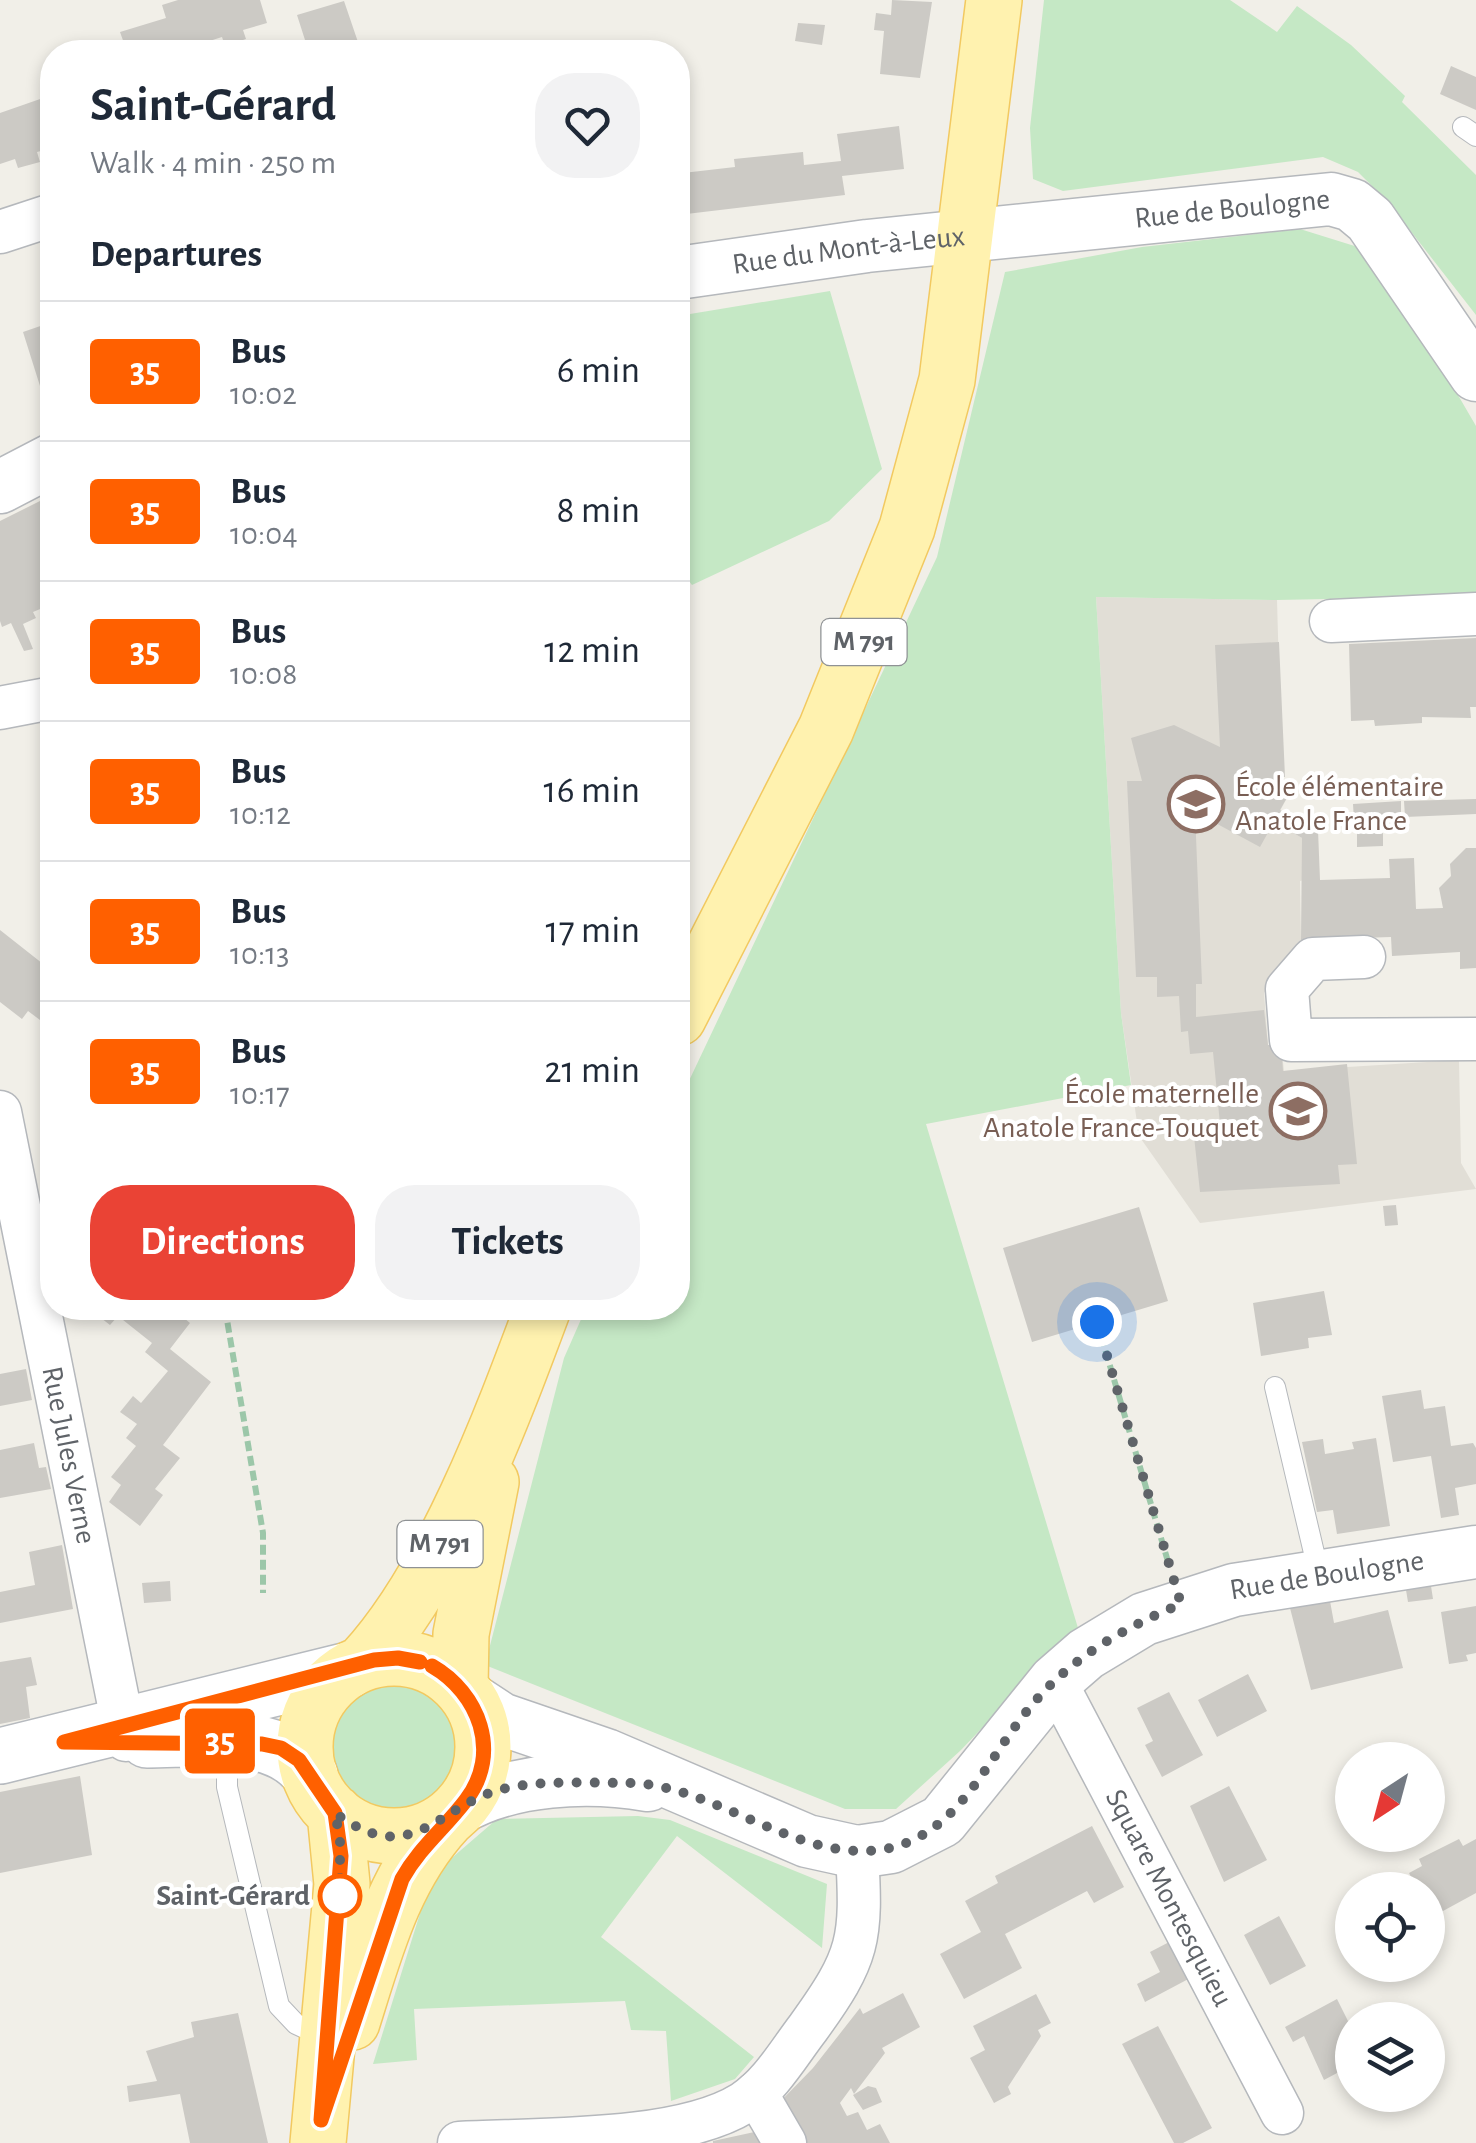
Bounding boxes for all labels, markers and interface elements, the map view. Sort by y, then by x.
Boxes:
button: heart [535,73,640,178]
text: Saint-Gérard [90,82,336,130]
text: Walk · 4 min · 250 m [90,147,336,179]
street label: Rue de Boulogne [1133,184,1331,234]
street label: Rue du Mont-à-Leux [730,221,966,280]
text: Departures [90,236,262,274]
text: Bus [230,333,286,371]
text: 6 min [557,352,640,390]
text: 35 [130,354,160,389]
text: 10:02 [230,378,297,410]
text: Bus [230,473,286,511]
text: 8 min [557,492,640,530]
text: 35 [130,494,160,529]
text: 10:04 [230,518,298,550]
text: Bus [230,613,286,651]
road number: M 791 [822,619,906,665]
text: 12 min [544,632,640,670]
text: 35 [130,634,160,669]
text: 10:08 [230,658,297,690]
text: Bus [230,753,286,791]
place label: École élémentaire Anatole France [1235,770,1444,836]
text: 16 min [544,772,640,810]
text: 35 [130,774,160,809]
school or university icon: École élémentaire Anatole France [1166,774,1226,834]
text: 10:12 [230,798,291,830]
text: Bus [230,893,286,931]
text: 17 min [546,912,640,950]
text: 35 [130,914,160,949]
text: 10:13 [230,938,289,970]
text: Bus [230,1033,286,1071]
text: 21 min [544,1052,640,1090]
text: 35 [130,1054,160,1089]
place label: École maternelle Anatole France-Touquet [983,1077,1259,1143]
text: 10:17 [230,1078,290,1110]
school or university icon: École maternelle Anatole France-Touquet [1268,1081,1328,1141]
button: Directions [90,1185,355,1300]
button: Tickets [375,1185,640,1300]
your location [1072,1297,1122,1347]
street label: Rue Jules Verne [36,1364,101,1546]
road number: M 791 [398,1521,482,1567]
street label: Rue de Boulogne [1227,1545,1426,1605]
line badge: 35 [175,1708,265,1774]
text: 35 [205,1724,235,1759]
north arrow [1335,1742,1445,1852]
map controls [1335,1742,1445,2112]
street label: Square Montesquieu [1100,1785,1238,2011]
button: locate [1335,1872,1445,1982]
marker: Saint-Gérard [319,1875,361,1917]
place label: Saint-Gérard [156,1881,310,1911]
button: layers [1335,2002,1445,2112]

